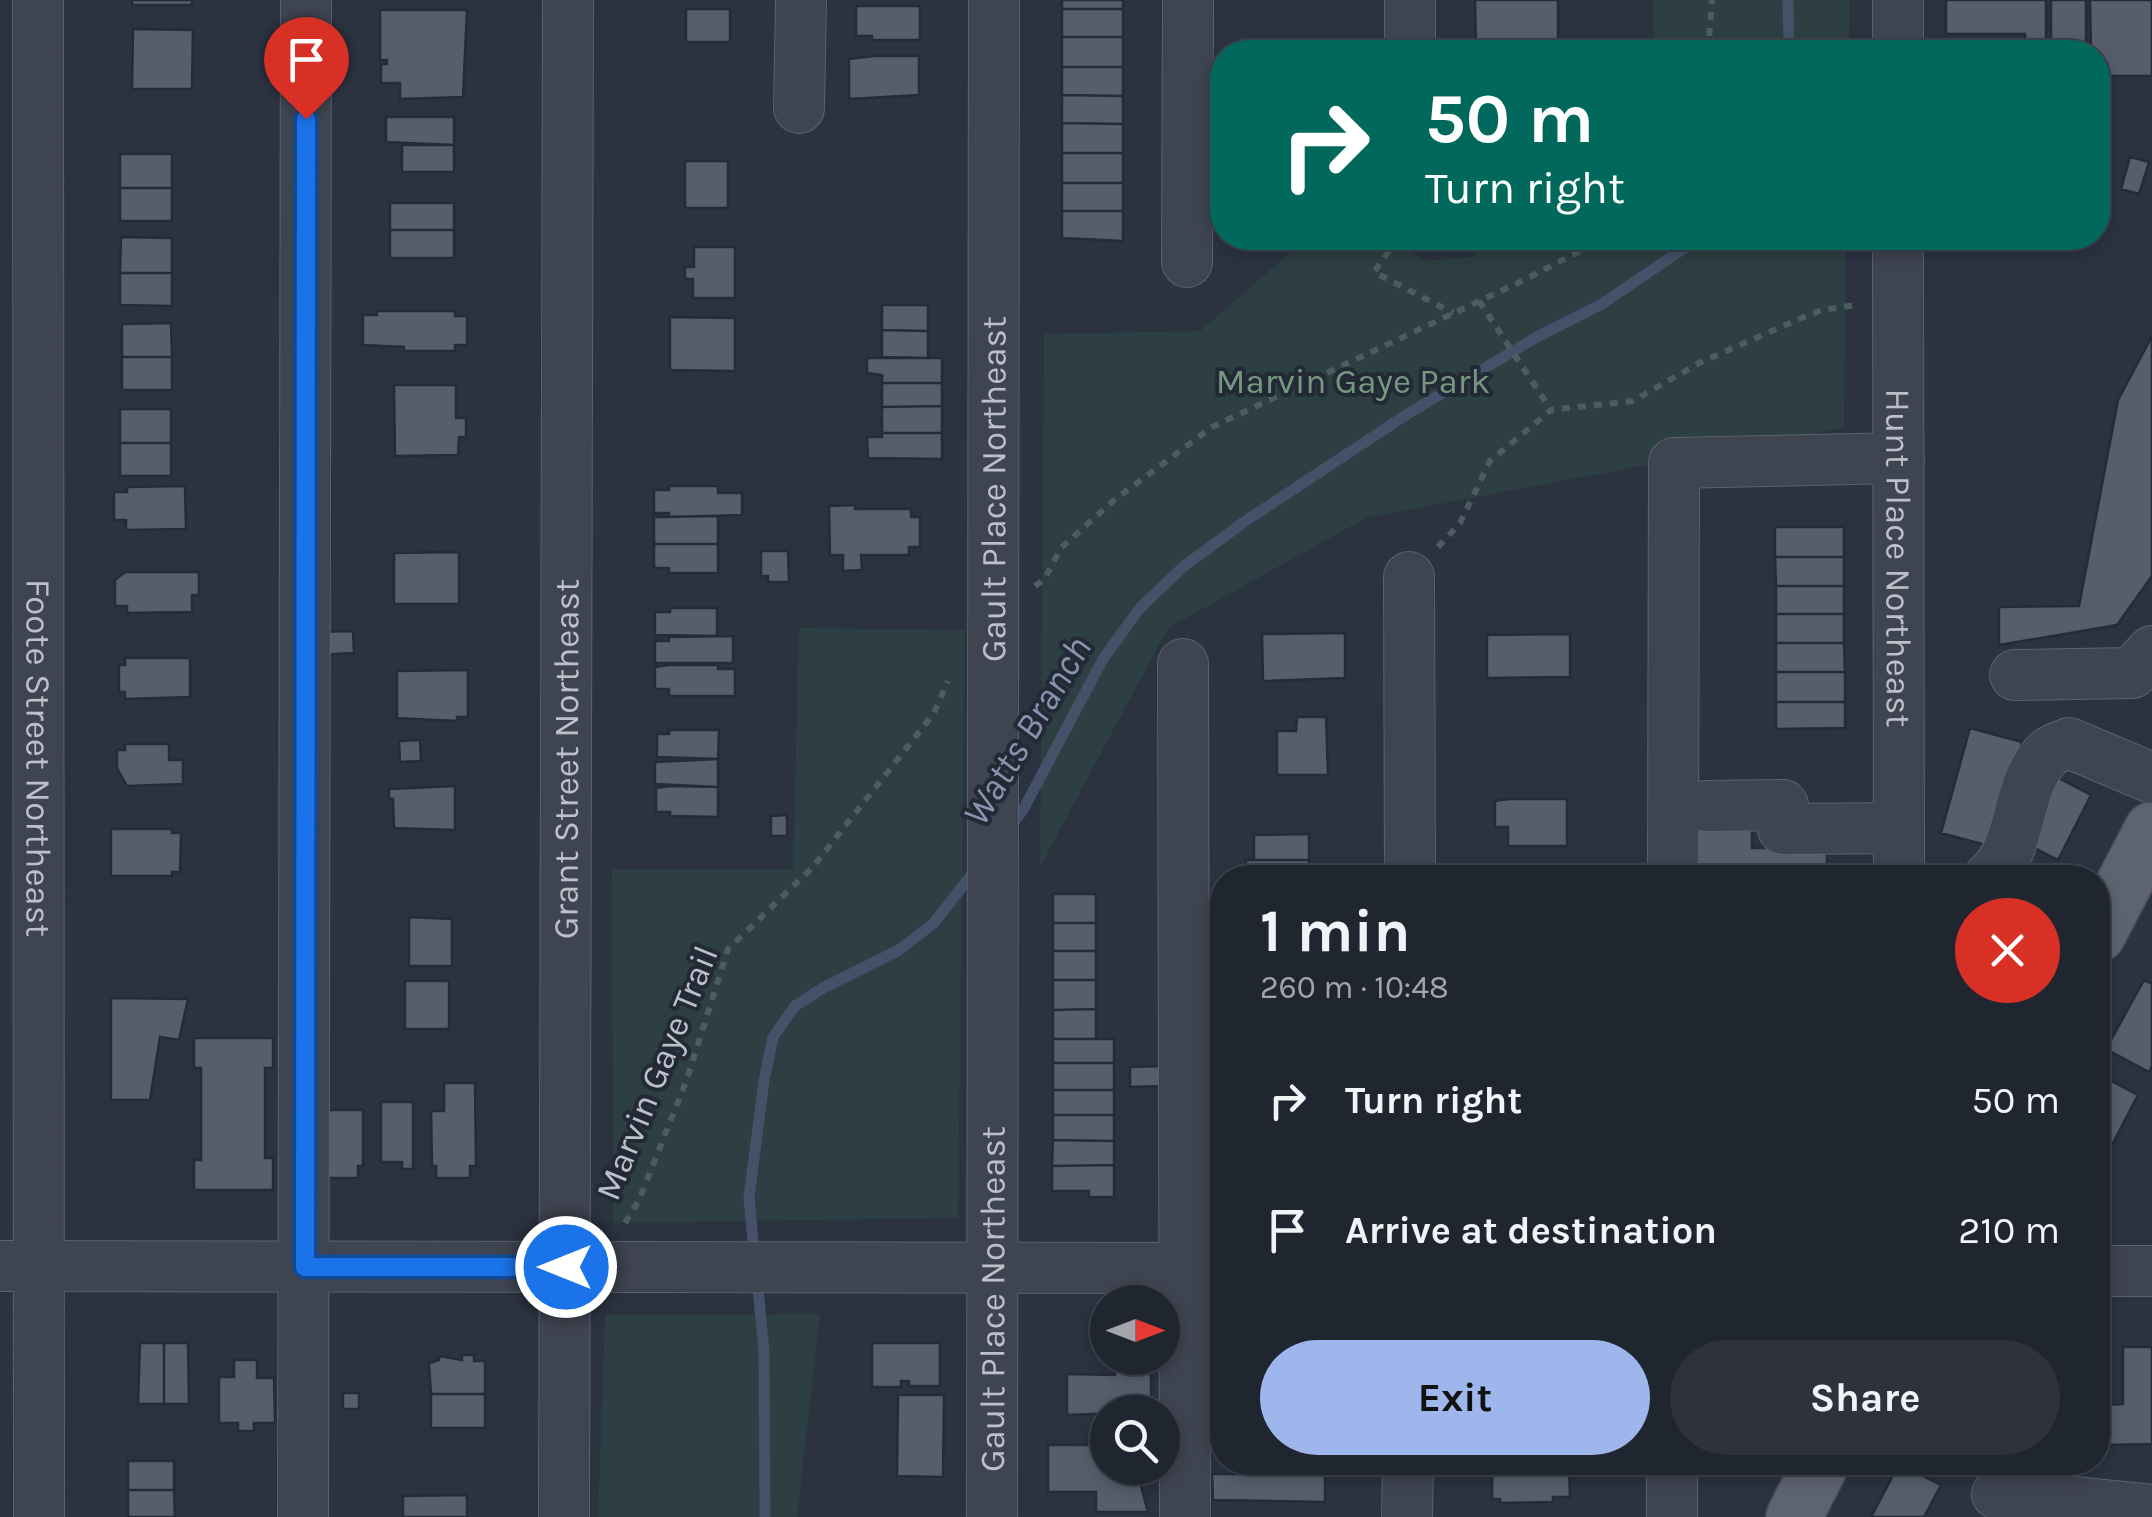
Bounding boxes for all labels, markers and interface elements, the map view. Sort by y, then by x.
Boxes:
pin [264,17,349,120]
icon: arrive [279,32,334,87]
text: 50 m [1425,78,1594,160]
icon: right [1260,80,1390,210]
text: Turn right [1425,162,1625,214]
street label: Gault Place Northeast [973,316,1014,662]
park label: Marvin Gaye Park [1216,361,1490,402]
street label: Hunt Place Northeast [1878,388,1919,728]
street label: Foote Street Northeast [18,579,59,937]
street label: Grant Street Northeast [545,579,587,939]
water label: Watts Branch [953,628,1101,834]
text: 1 min [1260,896,1411,966]
button: close [1955,898,2060,1003]
street label: Marvin Gaye Trail [587,940,727,1206]
text: 260 m · 10:48 [1260,969,1449,1006]
icon: right [1260,1073,1315,1128]
text: Turn right [1345,1078,1522,1123]
text: 50 m [1971,1078,2060,1123]
street label: Gault Place Northeast [972,1126,1013,1472]
icon: arrive [1260,1203,1315,1258]
text: Arrive at destination [1345,1208,1717,1253]
text: 210 m [1958,1208,2060,1253]
position arrow [514,1215,618,1319]
north arrow [1090,1285,1180,1375]
map controls [1090,1285,1180,1485]
button: Exit [1260,1340,1650,1455]
button: Share [1670,1340,2060,1455]
button: search [1090,1395,1180,1485]

